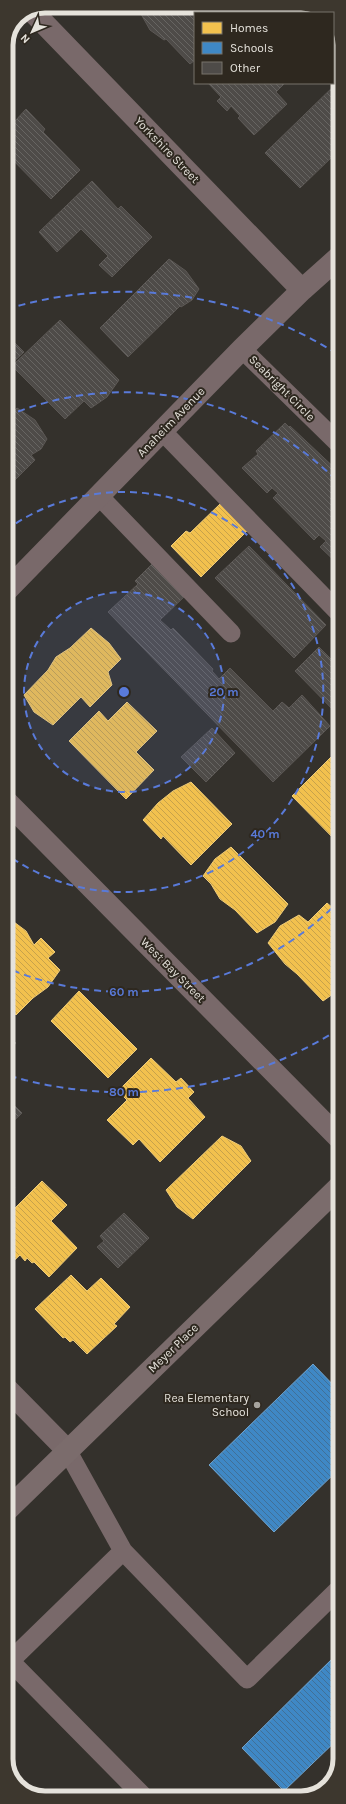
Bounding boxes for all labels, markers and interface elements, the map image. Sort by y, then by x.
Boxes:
north arrow [12,12,52,52]
legend [194,12,334,84]
text: Homes [230,21,268,35]
text: N [18,31,33,46]
text: Schools [230,41,273,55]
text: Other [230,61,261,75]
street label: Yorkshire Street [132,114,203,186]
street label: Seabright Circle [246,352,318,424]
street label: Anaheim Avenue [134,384,208,460]
centre of rings [117,685,131,699]
text: 20 m [209,685,239,699]
text: 40 m [250,827,280,841]
street label: West Bay Street [138,935,209,1006]
text: 60 m [109,985,139,999]
text: 80 m [109,1085,139,1099]
street label: Meyer Place [145,1321,201,1375]
place label: Rea Elementary School [164,1391,249,1419]
marker: Rea Elementary School [252,1400,262,1410]

